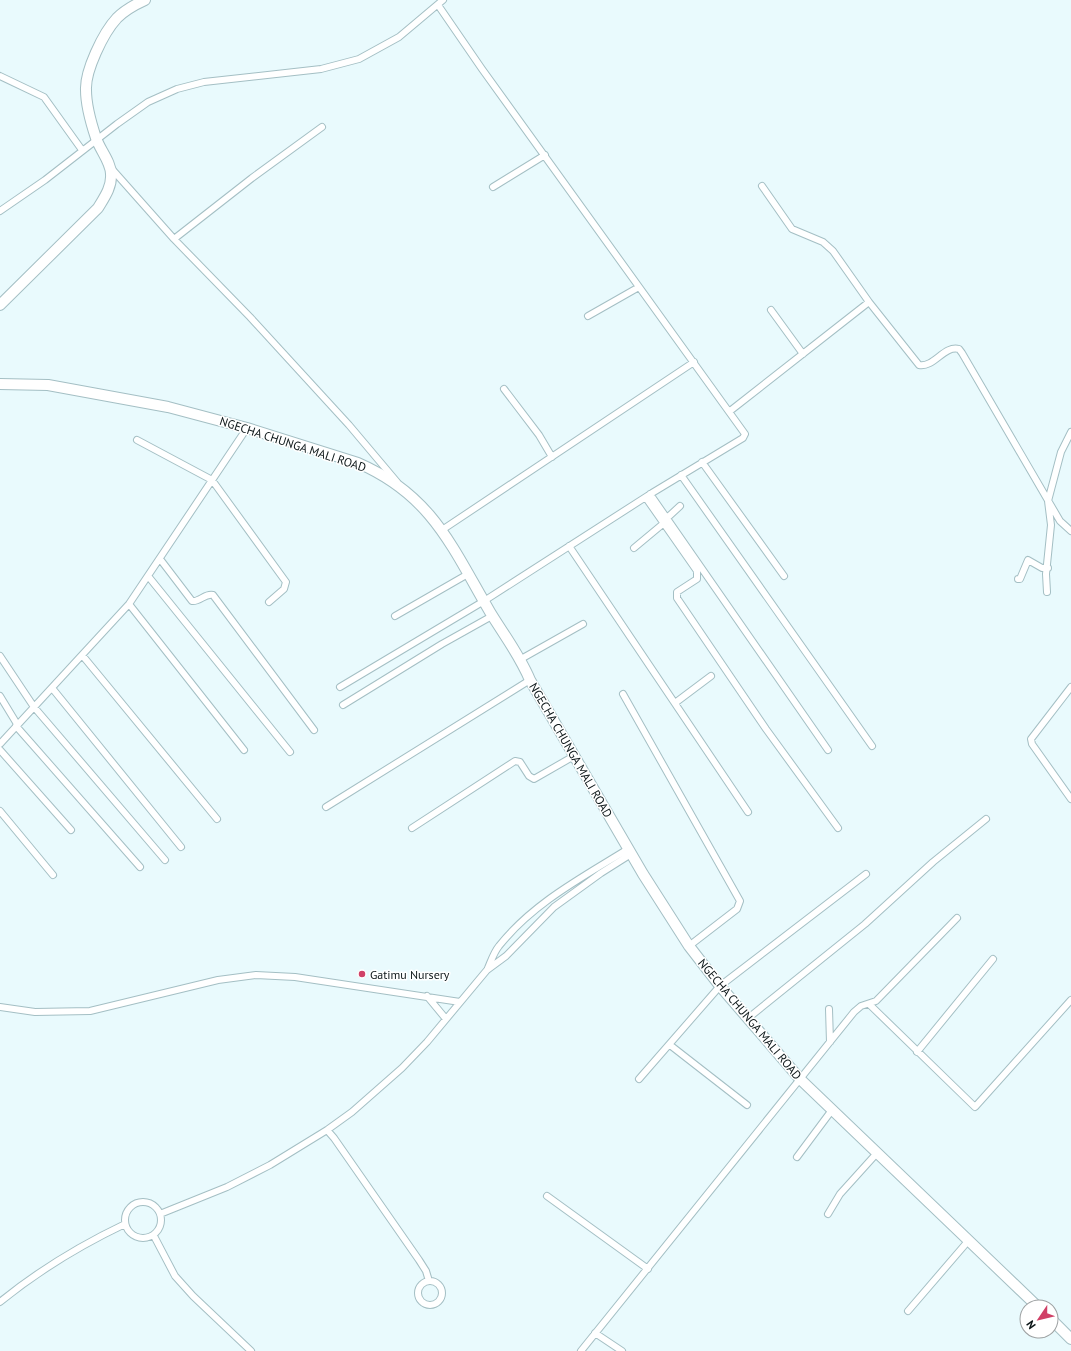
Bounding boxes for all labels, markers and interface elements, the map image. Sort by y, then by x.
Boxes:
street label: NGECHA CHUNGA MALI ROAD [218,413,368,475]
street label: NGECHA CHUNGA MALI ROAD [526,680,616,820]
street label: NGECHA CHUNGA MALI ROAD [695,955,805,1083]
place label: Gatimu Nursery [370,967,450,982]
marker: Gatimu Nursery [357,969,367,979]
north arrow [1019,1299,1059,1339]
text: N [1023,1318,1039,1332]

